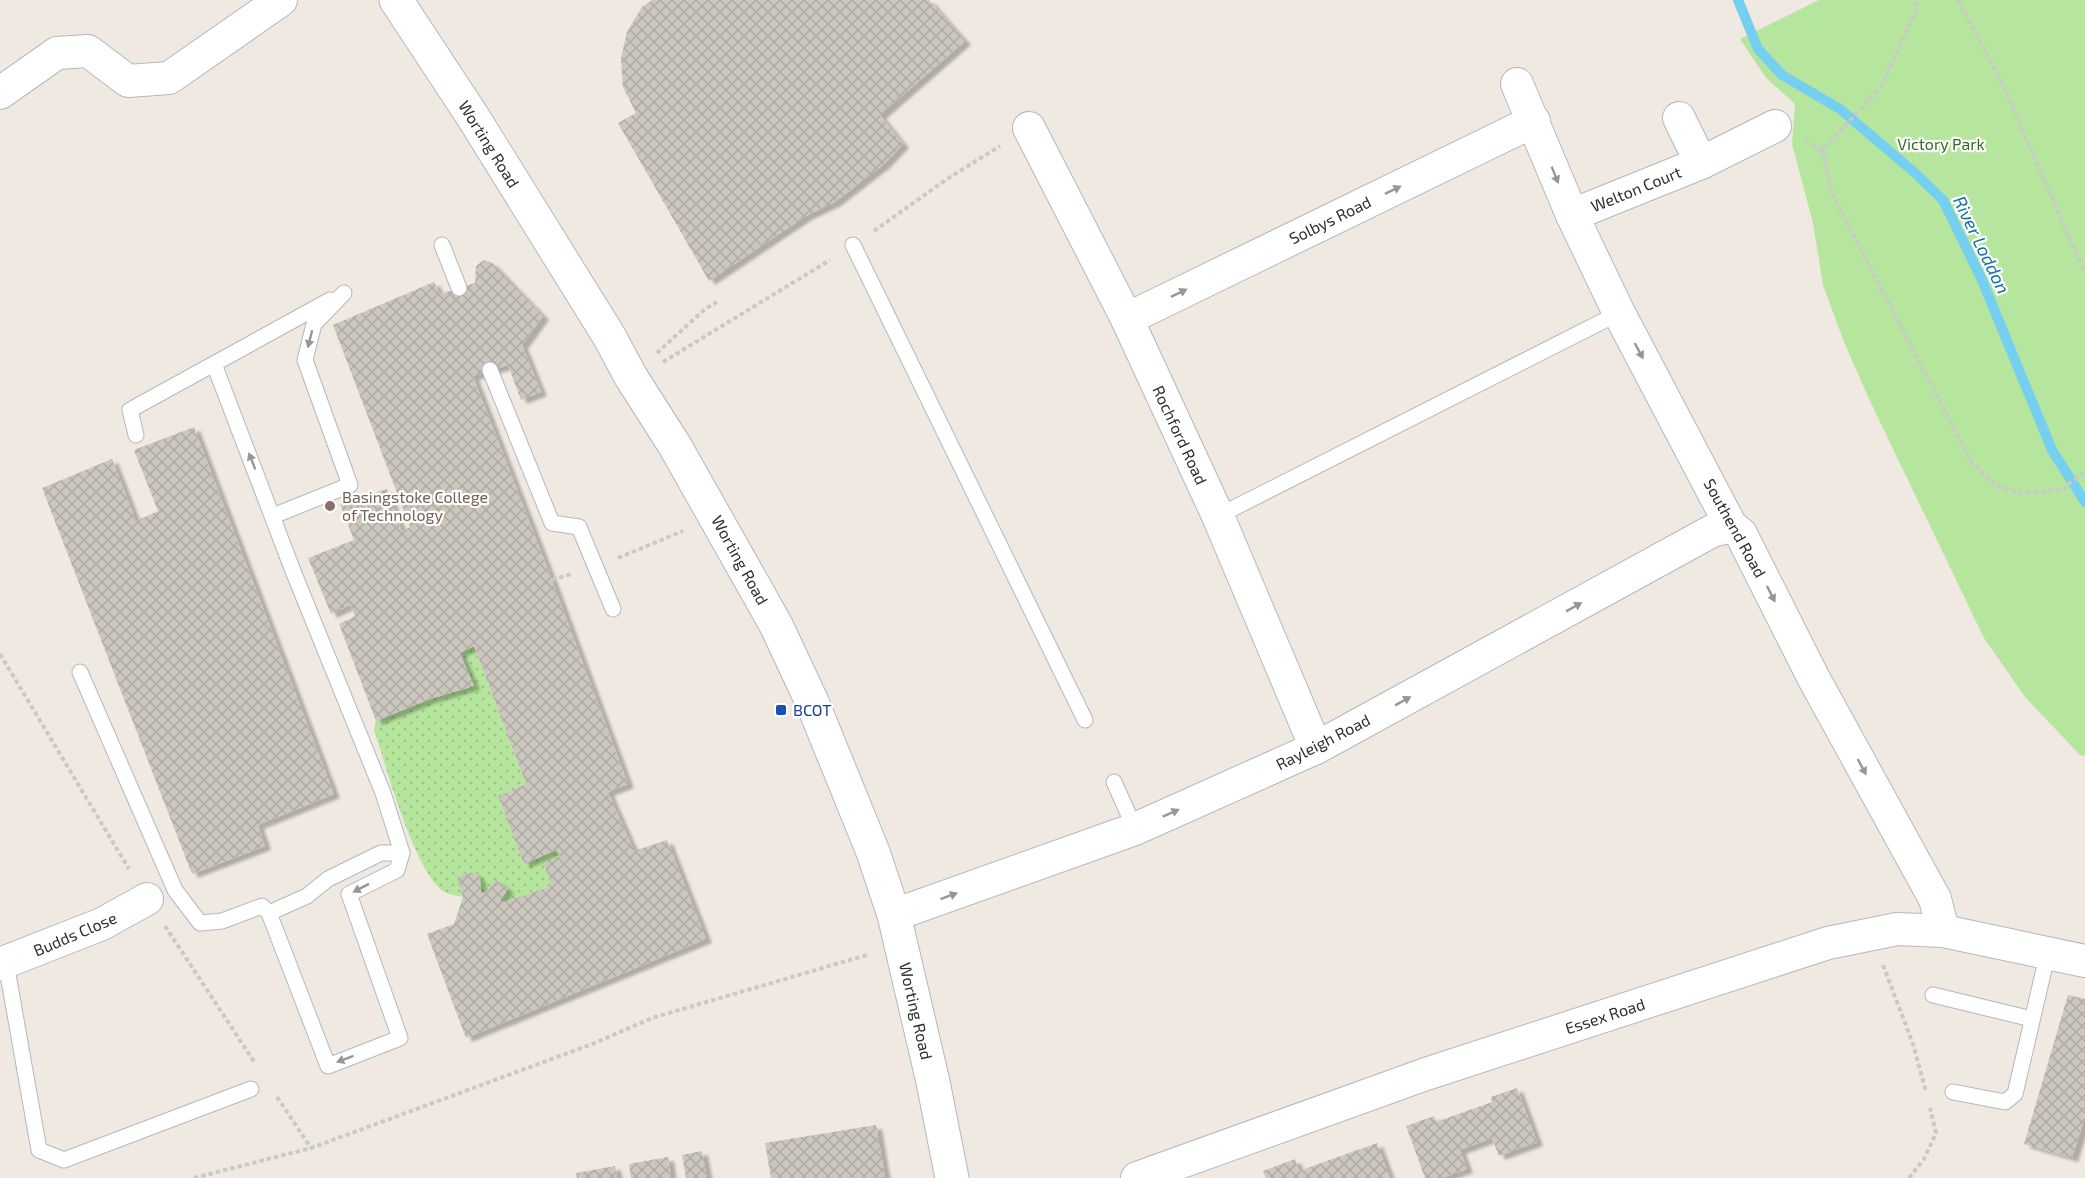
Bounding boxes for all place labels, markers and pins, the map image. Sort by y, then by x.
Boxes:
place label: Basingstoke College of Technology [342,487,488,524]
marker: Basingstoke College of Technology [323,499,337,513]
place label: BCOT [793,700,832,719]
marker: BCOT [774,703,788,717]

